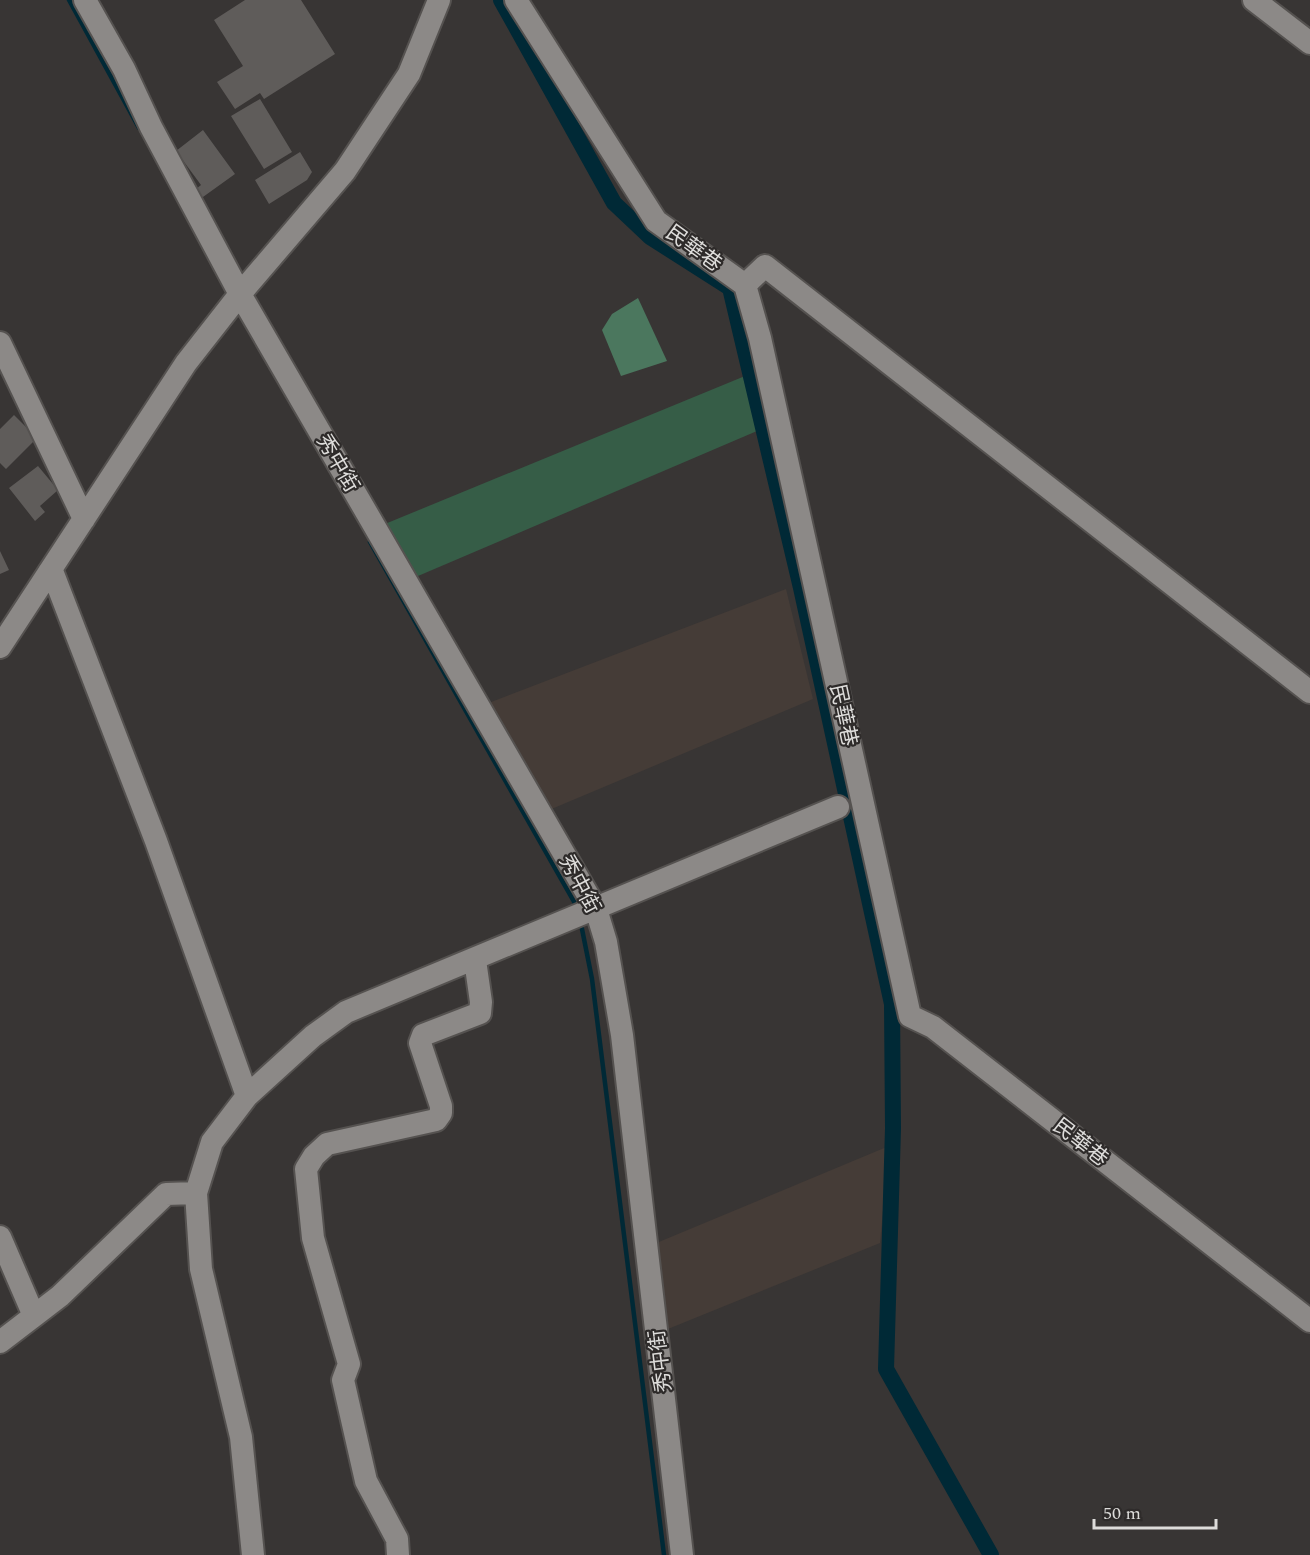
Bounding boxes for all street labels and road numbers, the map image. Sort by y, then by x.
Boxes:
street label: 民華巷 [659,217,728,280]
street label: 秀中街 [308,428,367,499]
street label: 民華巷 [821,681,865,749]
street label: 秀中街 [550,849,608,920]
street label: 民華巷 [1046,1111,1115,1175]
street label: 秀中街 [641,1328,681,1394]

